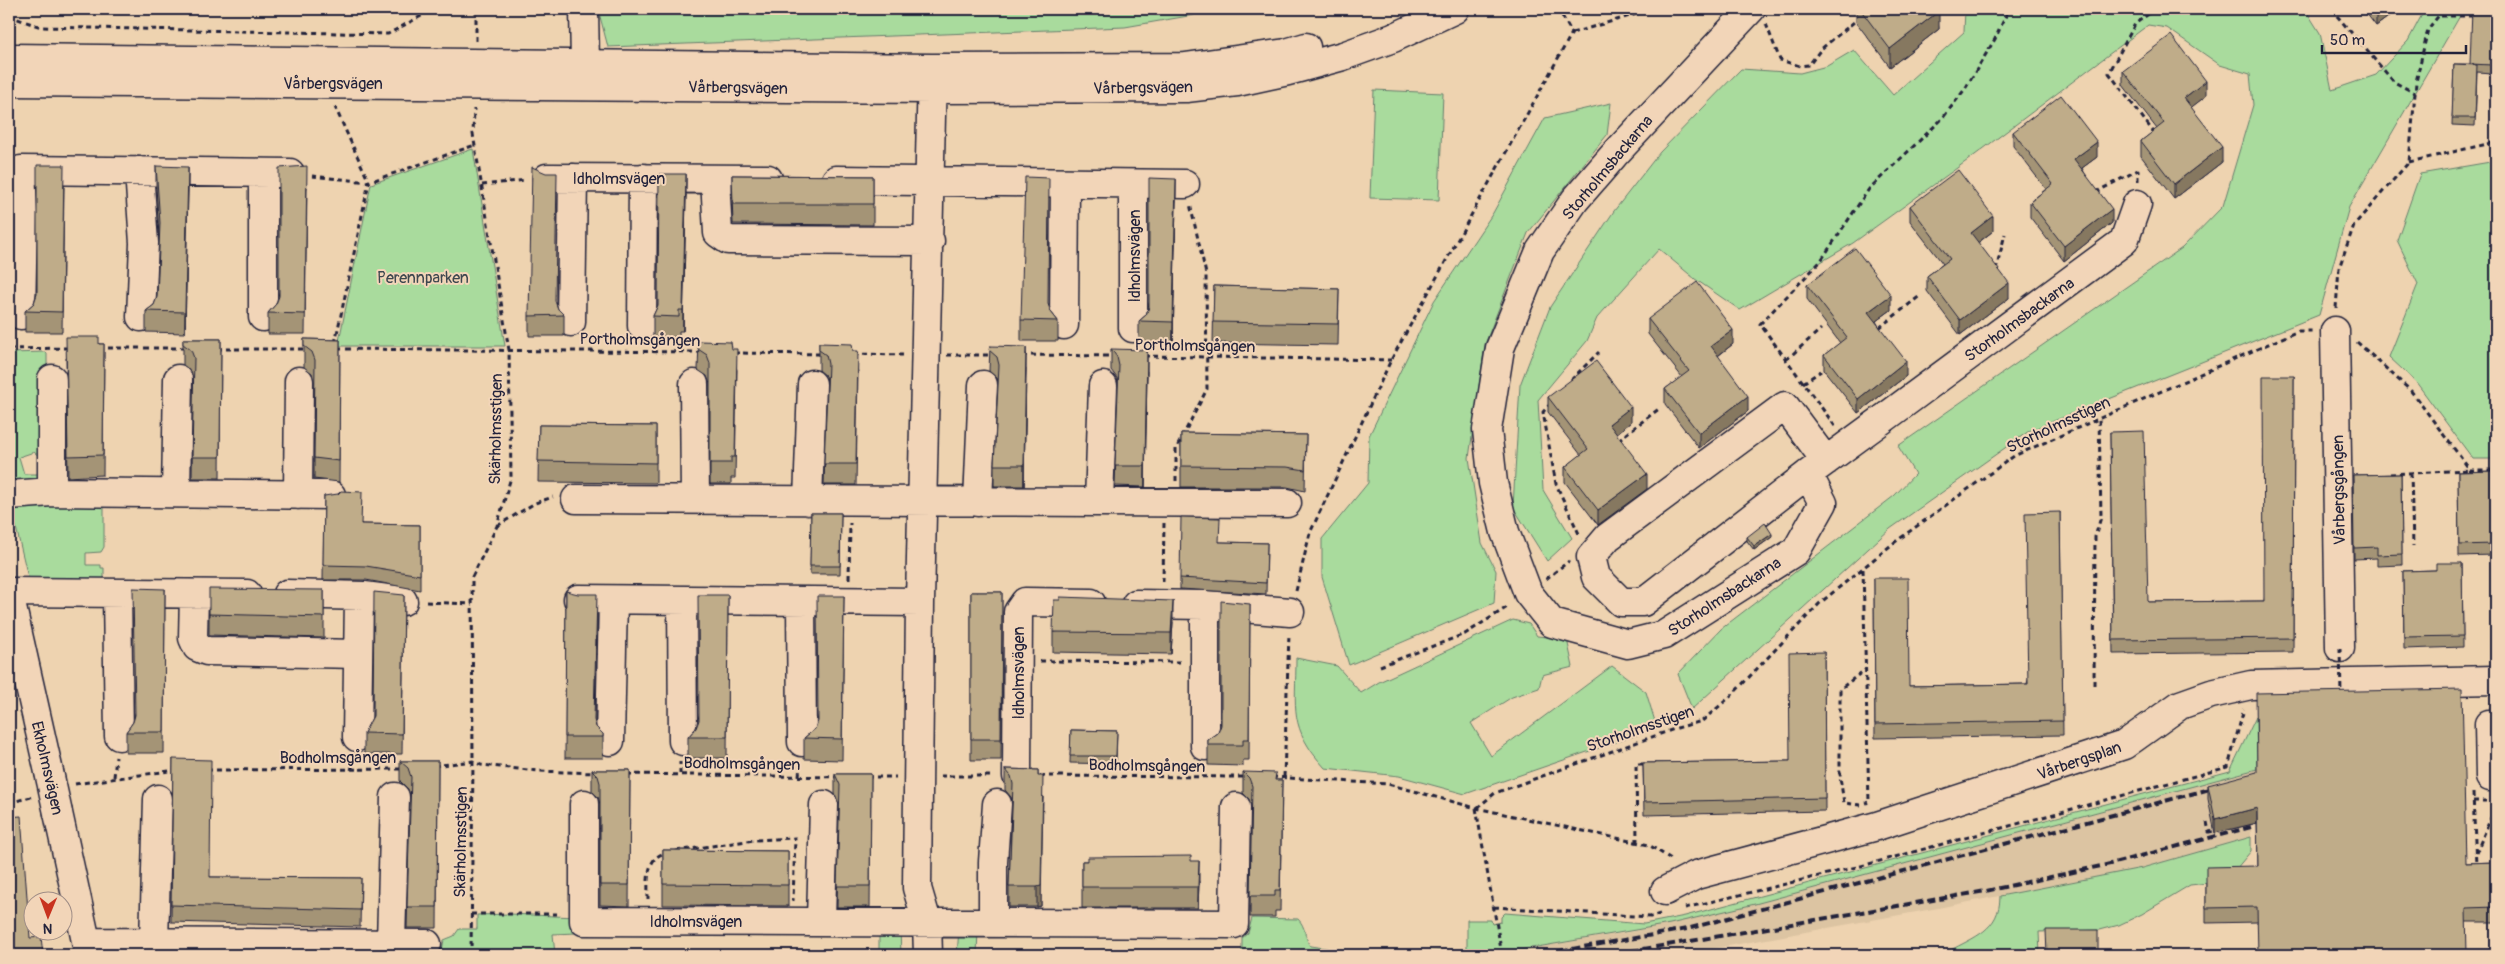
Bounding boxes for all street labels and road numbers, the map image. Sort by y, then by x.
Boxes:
street label: Vårbergsvägen [283,74,383,94]
street label: Vårbergsvägen [688,77,788,99]
street label: Vårbergsvägen [1093,77,1193,99]
street label: Storholmsbackarna [1558,111,1657,224]
street label: Idholmsvägen [573,169,665,189]
street label: Idholmsvägen [1125,210,1145,302]
street label: Storholmsbackarna [1961,273,2078,366]
street label: Portholmsgången [579,329,700,351]
street label: Portholmsgången [1134,335,1255,357]
street label: Skärholmsstigen [485,373,507,485]
street label: Storholmsstigen [2003,392,2114,458]
street label: Vårbergsgången [2328,435,2350,545]
street label: Storholmsbackarna [1664,553,1785,641]
street label: Idholmsvägen [1009,627,1029,719]
street label: Storholmsstigen [1584,701,1697,757]
street label: Ekholmsvägen [27,719,68,817]
street label: Vårbergsplan [2035,737,2124,785]
street label: Bodholmsgången [280,748,396,768]
street label: Bodholmsgången [684,753,800,775]
street label: Bodholmsgången [1089,755,1205,777]
street label: Skärholmsstigen [450,786,472,898]
street label: Idholmsvägen [650,912,742,932]

